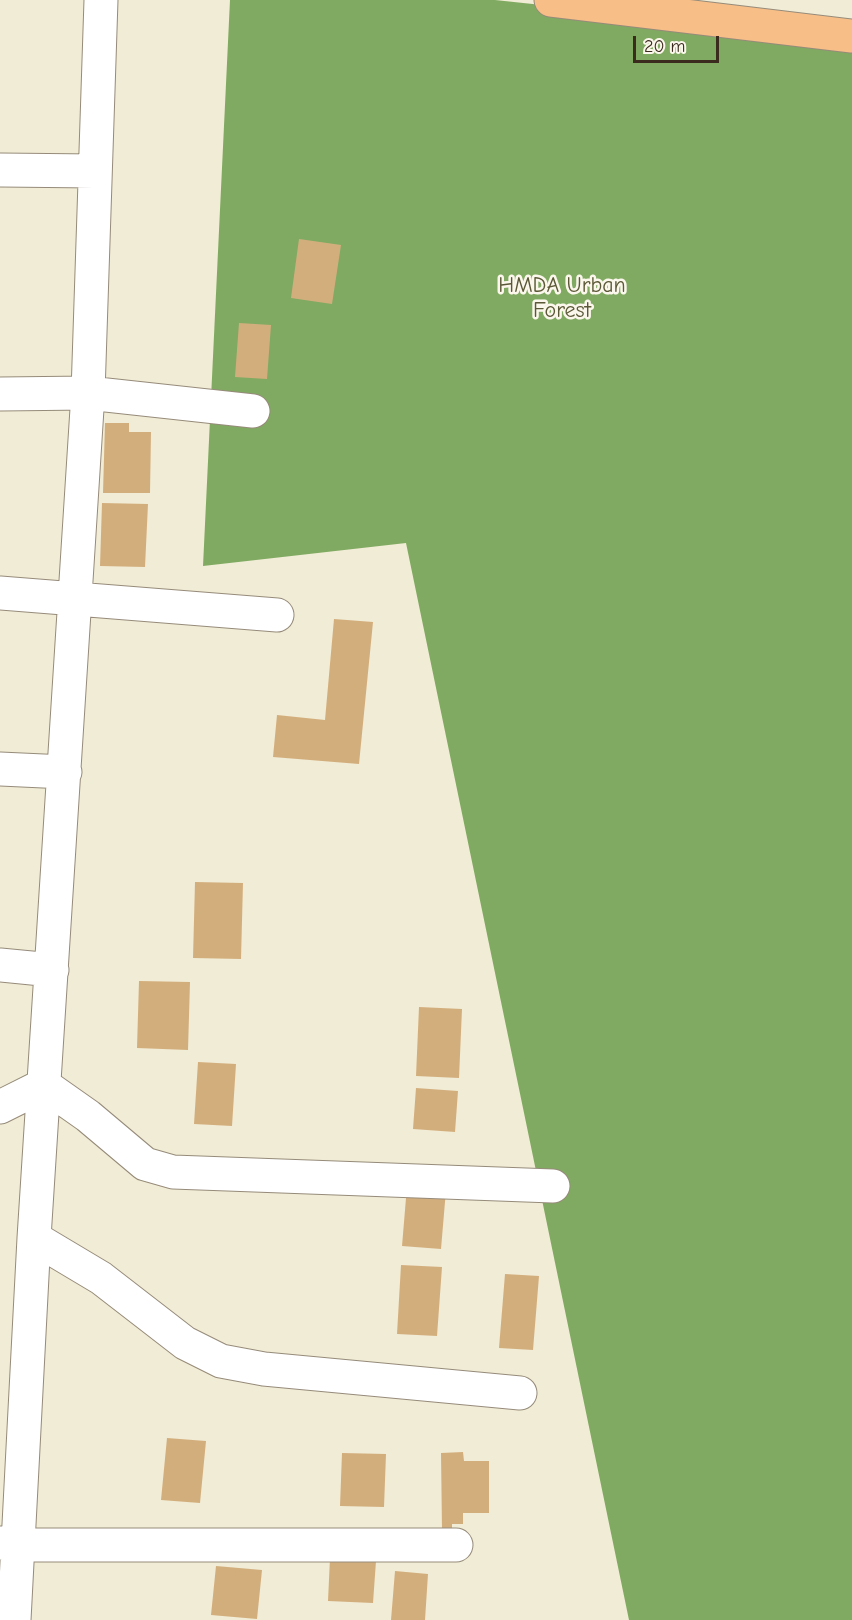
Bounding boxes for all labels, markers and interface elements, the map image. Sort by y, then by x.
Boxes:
scale bar [636,24,722,62]
text: 20 m [644,36,685,57]
park label: HMDA Urban Forest [498,273,626,324]

